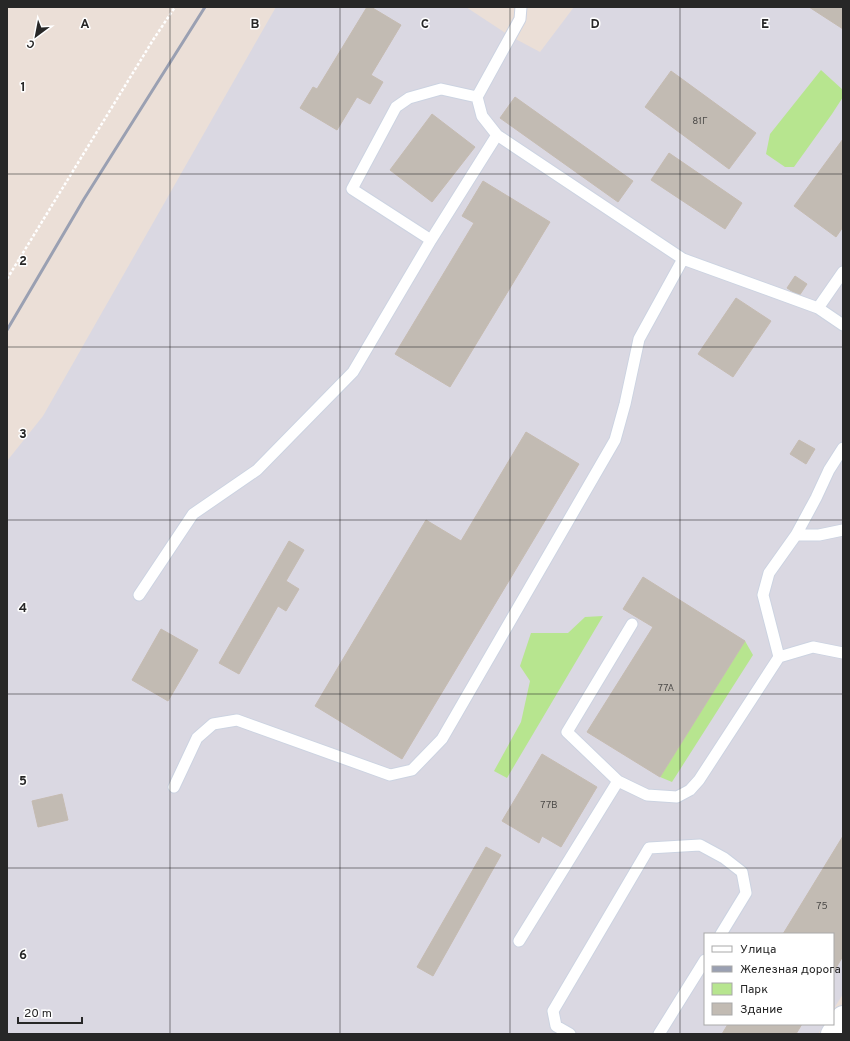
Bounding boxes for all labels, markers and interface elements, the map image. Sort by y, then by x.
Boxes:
north arrow [16,16,56,56]
text: A [80,17,90,33]
text: B [251,17,260,33]
text: C [421,17,429,33]
text: D [590,17,600,33]
text: E [761,17,769,33]
text: С [25,36,38,51]
text: 1 [20,80,26,96]
house number: 81Г [692,115,708,128]
text: 2 [19,254,27,270]
text: 3 [19,427,27,443]
text: 4 [19,601,27,617]
house number: 77А [658,682,674,695]
text: 5 [19,774,27,790]
house number: 77В [540,799,558,812]
house number: 75 [816,900,828,913]
legend [704,933,834,1025]
text: Улица [740,942,776,958]
text: 6 [19,948,27,964]
text: Железная дорога [740,962,841,978]
text: Парк [740,982,768,998]
scale bar [18,999,82,1025]
text: Здание [740,1002,783,1018]
text: 20 m [24,1006,52,1022]

